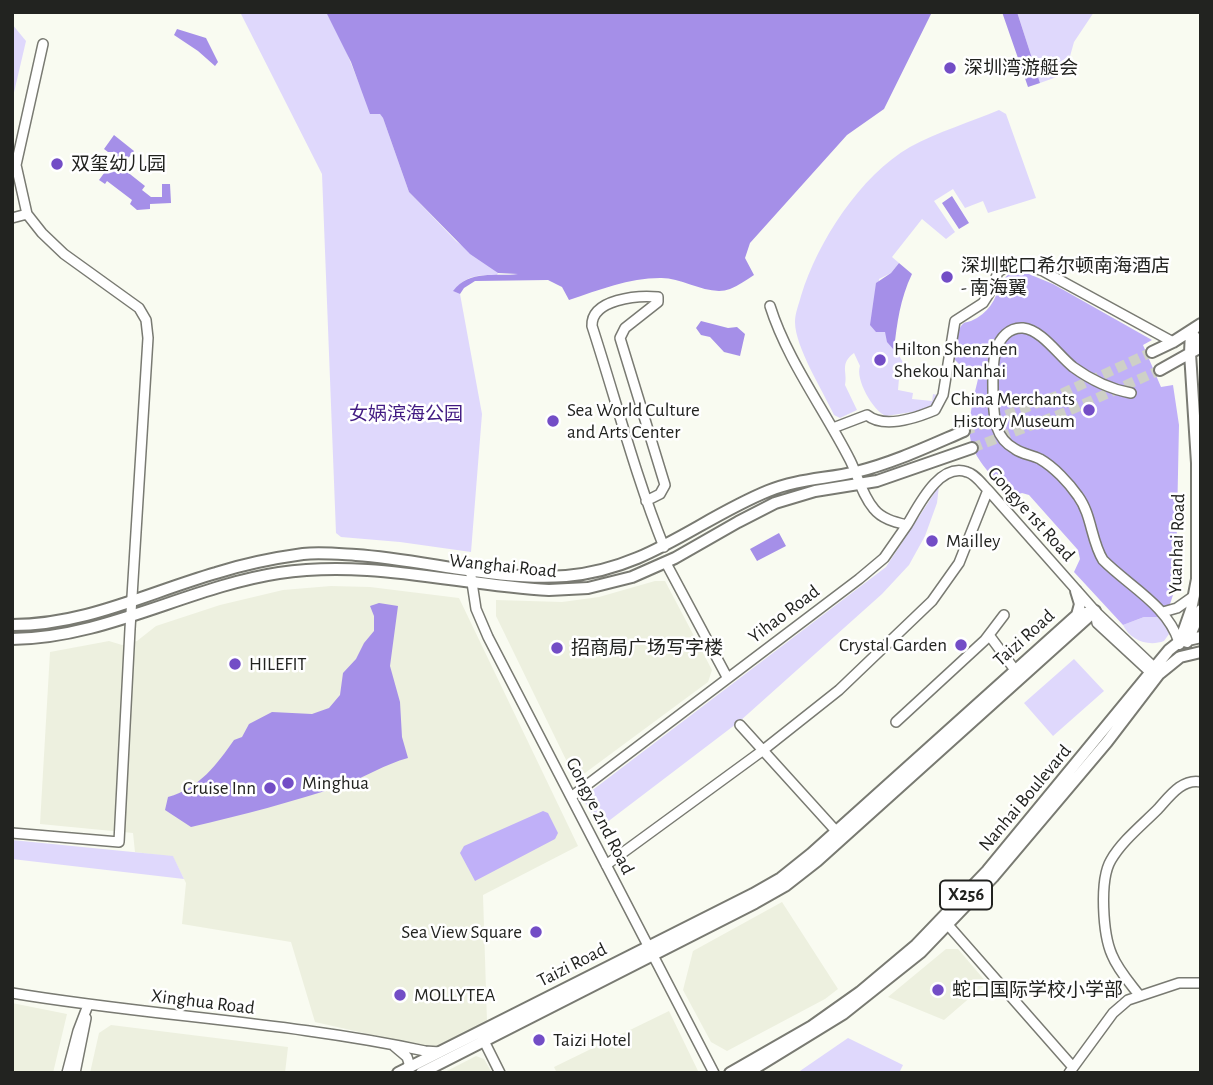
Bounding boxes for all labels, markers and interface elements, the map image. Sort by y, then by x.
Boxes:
place label: 深圳湾游艇会 [964,57,1078,79]
marker: 深圳湾游艇会 [942,60,958,76]
place label: 双玺幼儿园 [71,153,166,175]
marker: 双玺幼儿园 [49,156,65,172]
place label: 深圳蛇口希尔顿南海酒店 - 南海翼 [961,255,1170,299]
marker: 深圳蛇口希尔顿南海酒店 - 南海翼 [939,269,955,285]
place label: Hilton Shenzhen Shekou Nanhai [894,338,1018,382]
marker: Hilton Shenzhen Shekou Nanhai [872,352,888,368]
place label: China Merchants History Museum [951,388,1075,432]
place label: Sea World Culture and Arts Center [567,399,700,443]
marker: China Merchants History Museum [1081,402,1097,418]
park label: 女娲滨海公园 [349,403,463,425]
marker: Sea World Culture and Arts Center [545,413,561,429]
street label: Gongye 1st Road [983,462,1079,566]
street label: Yuanhai Road [1164,493,1190,595]
place label: Mailley [946,530,1000,552]
marker: Mailley [924,533,940,549]
street label: Wanghai Road [448,549,558,583]
street label: Yihao Road [744,580,824,648]
street label: Taizi Road [989,605,1059,671]
place label: Crystal Garden [839,634,947,656]
place label: 招商局广场写字楼 [571,637,723,659]
marker: Crystal Garden [953,637,969,653]
marker: 招商局广场写字楼 [549,640,565,656]
place label: HILEFIT [249,653,307,675]
marker: HILEFIT [227,656,243,672]
street label: Nanhai Boulevard [974,740,1076,856]
street label: Gongye 2nd Road [561,754,639,878]
place label: Minghua [302,772,369,794]
marker: Minghua [280,775,296,791]
place label: Cruise Inn [183,777,256,799]
marker: Cruise Inn [262,780,278,796]
road number: X256 [940,880,992,910]
place label: Sea View Square [401,921,522,943]
marker: Sea View Square [528,924,544,940]
street label: Taizi Road [534,938,610,992]
place label: 蛇口国际学校小学部 [952,979,1123,1001]
marker: 蛇口国际学校小学部 [930,982,946,998]
street label: Xinghua Road [150,984,256,1020]
place label: MOLLYTEA [414,984,495,1006]
marker: MOLLYTEA [392,987,408,1003]
place label: Taizi Hotel [553,1029,631,1051]
marker: Taizi Hotel [531,1032,547,1048]

